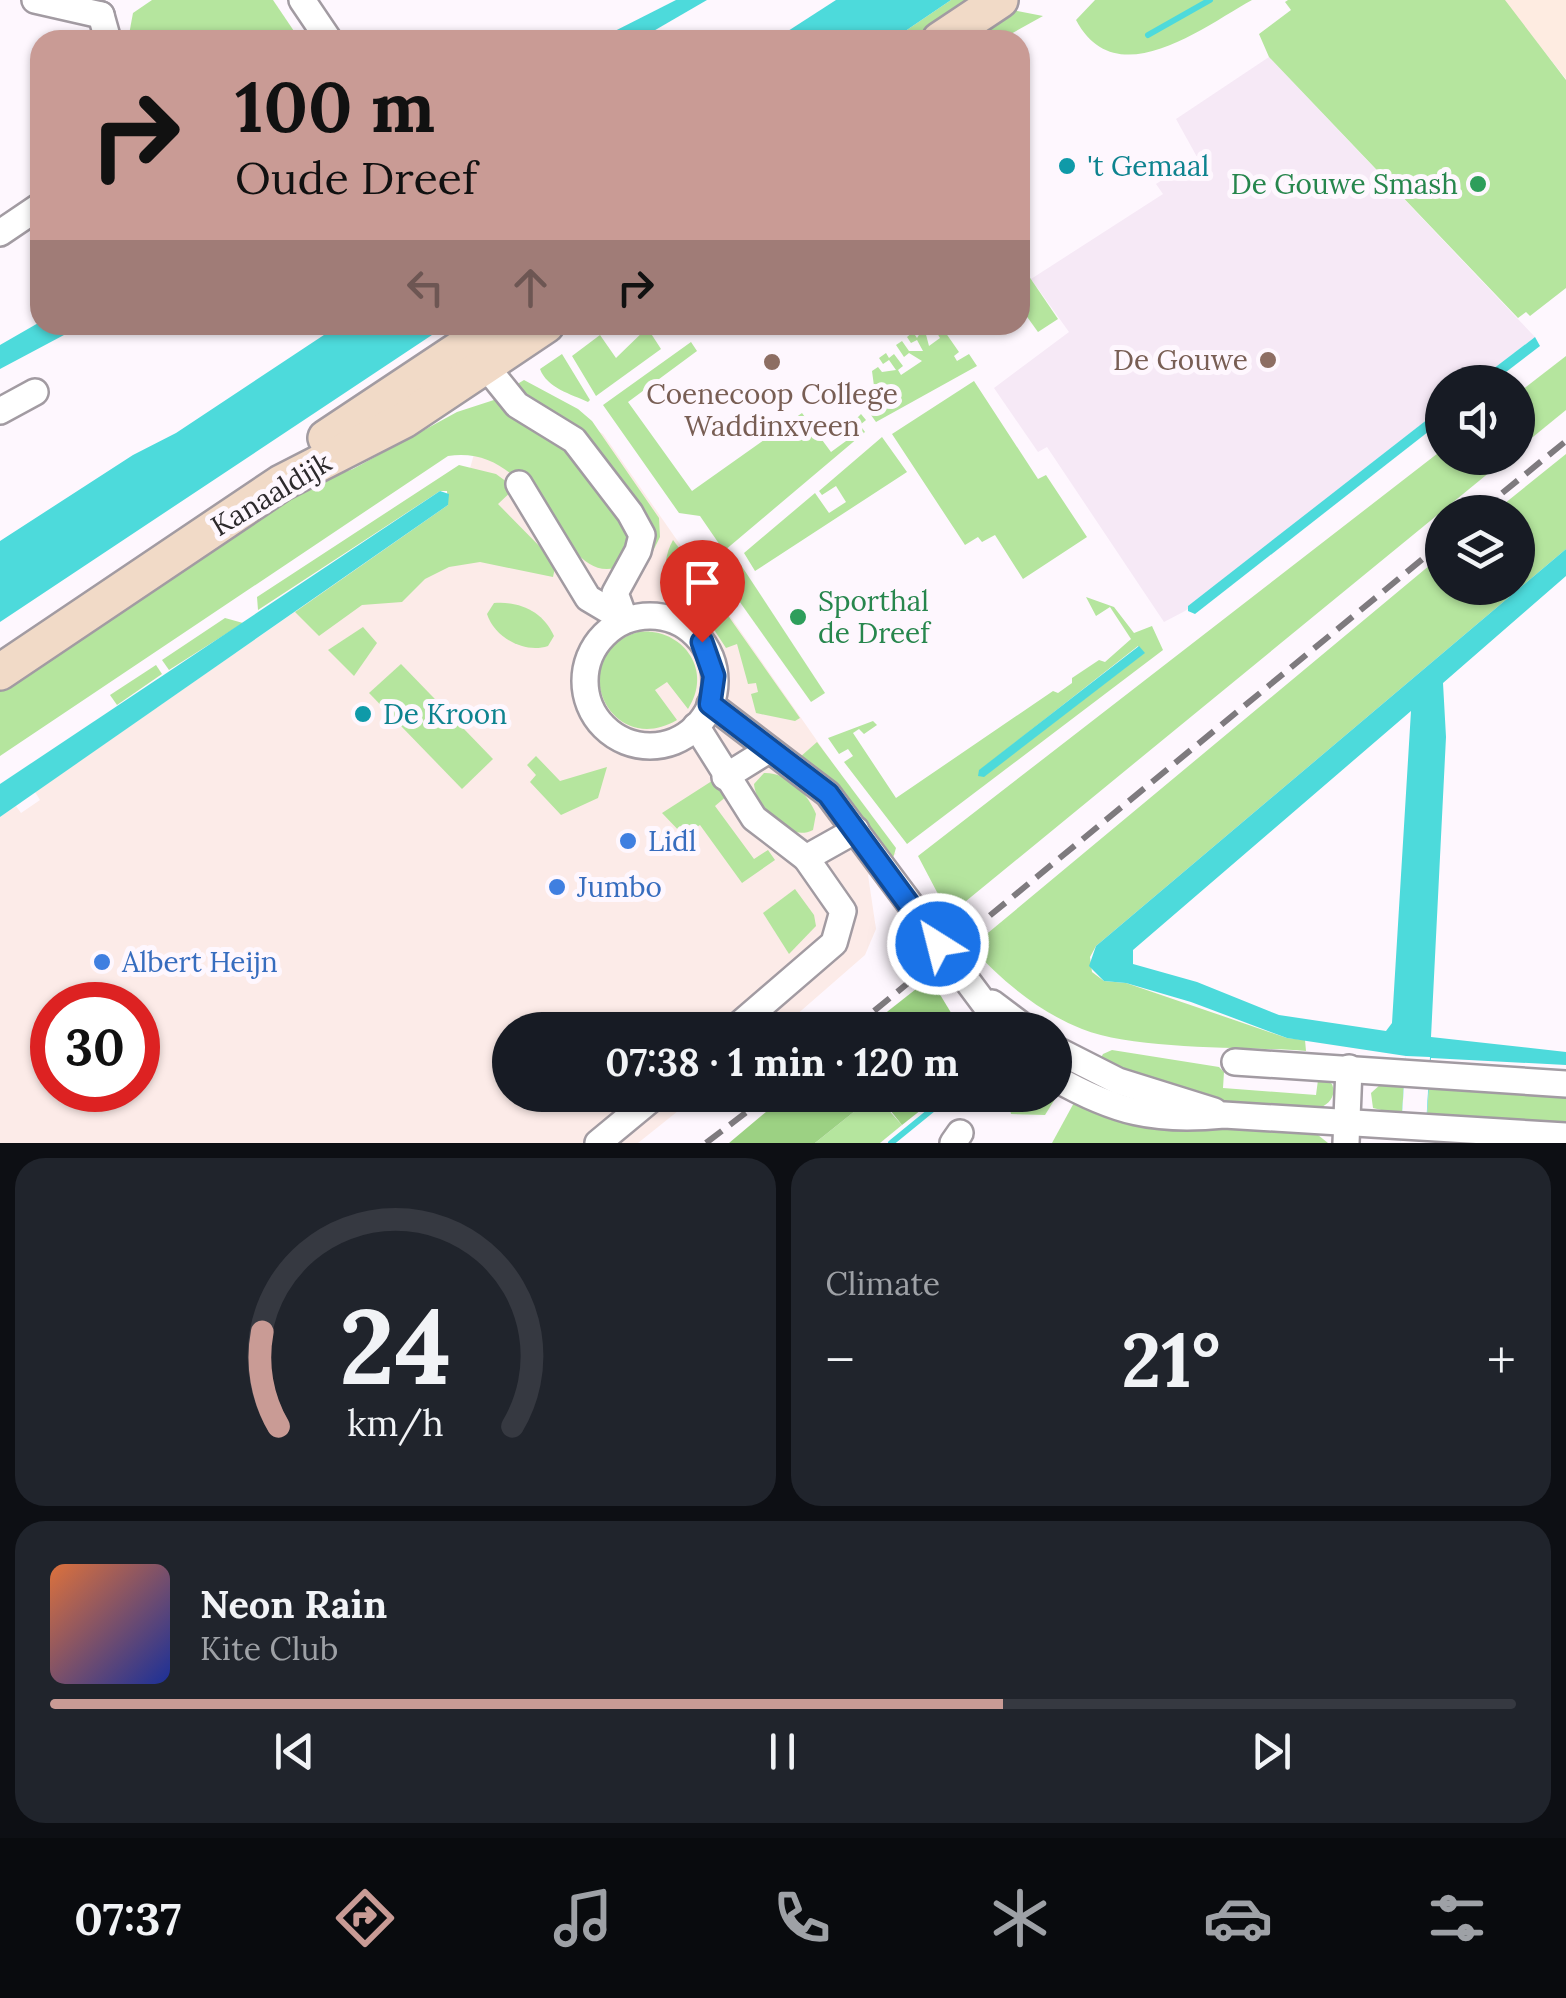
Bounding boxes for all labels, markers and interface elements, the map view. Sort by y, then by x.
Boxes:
text: 100 m [235,62,435,151]
icon: right [70,70,200,200]
place label: 't Gemaal [1087,148,1209,184]
text: Oude Dreef [235,149,477,206]
marker: 't Gemaal [1056,155,1078,177]
place label: De Gouwe Smash [1231,166,1458,202]
marker: De Gouwe Smash [1467,173,1489,195]
icon: left [398,260,453,315]
icon: ahead [503,260,558,315]
icon: right [608,260,663,315]
place label: De Gouwe [1113,342,1248,378]
marker: De Gouwe [1257,349,1279,371]
marker: Coenecoop College Waddinxveen [761,351,783,373]
map controls [1425,365,1535,605]
button: sound [1425,365,1535,475]
place label: Coenecoop College Waddinxveen [646,376,898,444]
street label: Kanaaldijk [204,444,338,544]
button: layers [1425,495,1535,605]
pin [660,540,745,643]
icon: arrive [675,555,730,610]
place label: Sporthal de Dreef [818,583,932,651]
marker: Sporthal de Dreef [787,606,809,628]
place label: De Kroon [383,696,507,732]
marker: De Kroon [352,703,374,725]
place label: Lidl [648,823,696,859]
marker: Lidl [617,830,639,852]
place label: Jumbo [576,869,662,905]
marker: Jumbo [546,876,568,898]
position arrow [886,892,990,996]
place label: Albert Heijn [121,944,278,980]
marker: Albert Heijn [91,951,113,973]
speed limit sign: 30 [30,982,160,1112]
text: 07:38 · 1 min · 120 m [605,1038,959,1086]
text: Climate [826,1263,940,1304]
text: 24 [339,1279,451,1412]
text: 21° [1121,1312,1220,1408]
text: − [826,1325,855,1395]
text: + [1487,1325,1516,1395]
text: km/h [347,1400,444,1446]
text: Neon Rain [200,1580,387,1628]
text: Kite Club [200,1628,338,1669]
icon: previous [267,1724,322,1779]
icon: pause [755,1724,810,1779]
icon: next [1244,1724,1299,1779]
icon: directions [330,1883,400,1953]
icon: music [548,1883,618,1953]
icon: phone [767,1883,837,1953]
icon: climate [985,1883,1055,1953]
icon: car [1203,1883,1273,1953]
icon: filters [1422,1883,1492,1953]
text: 07:37 [74,1890,181,1947]

